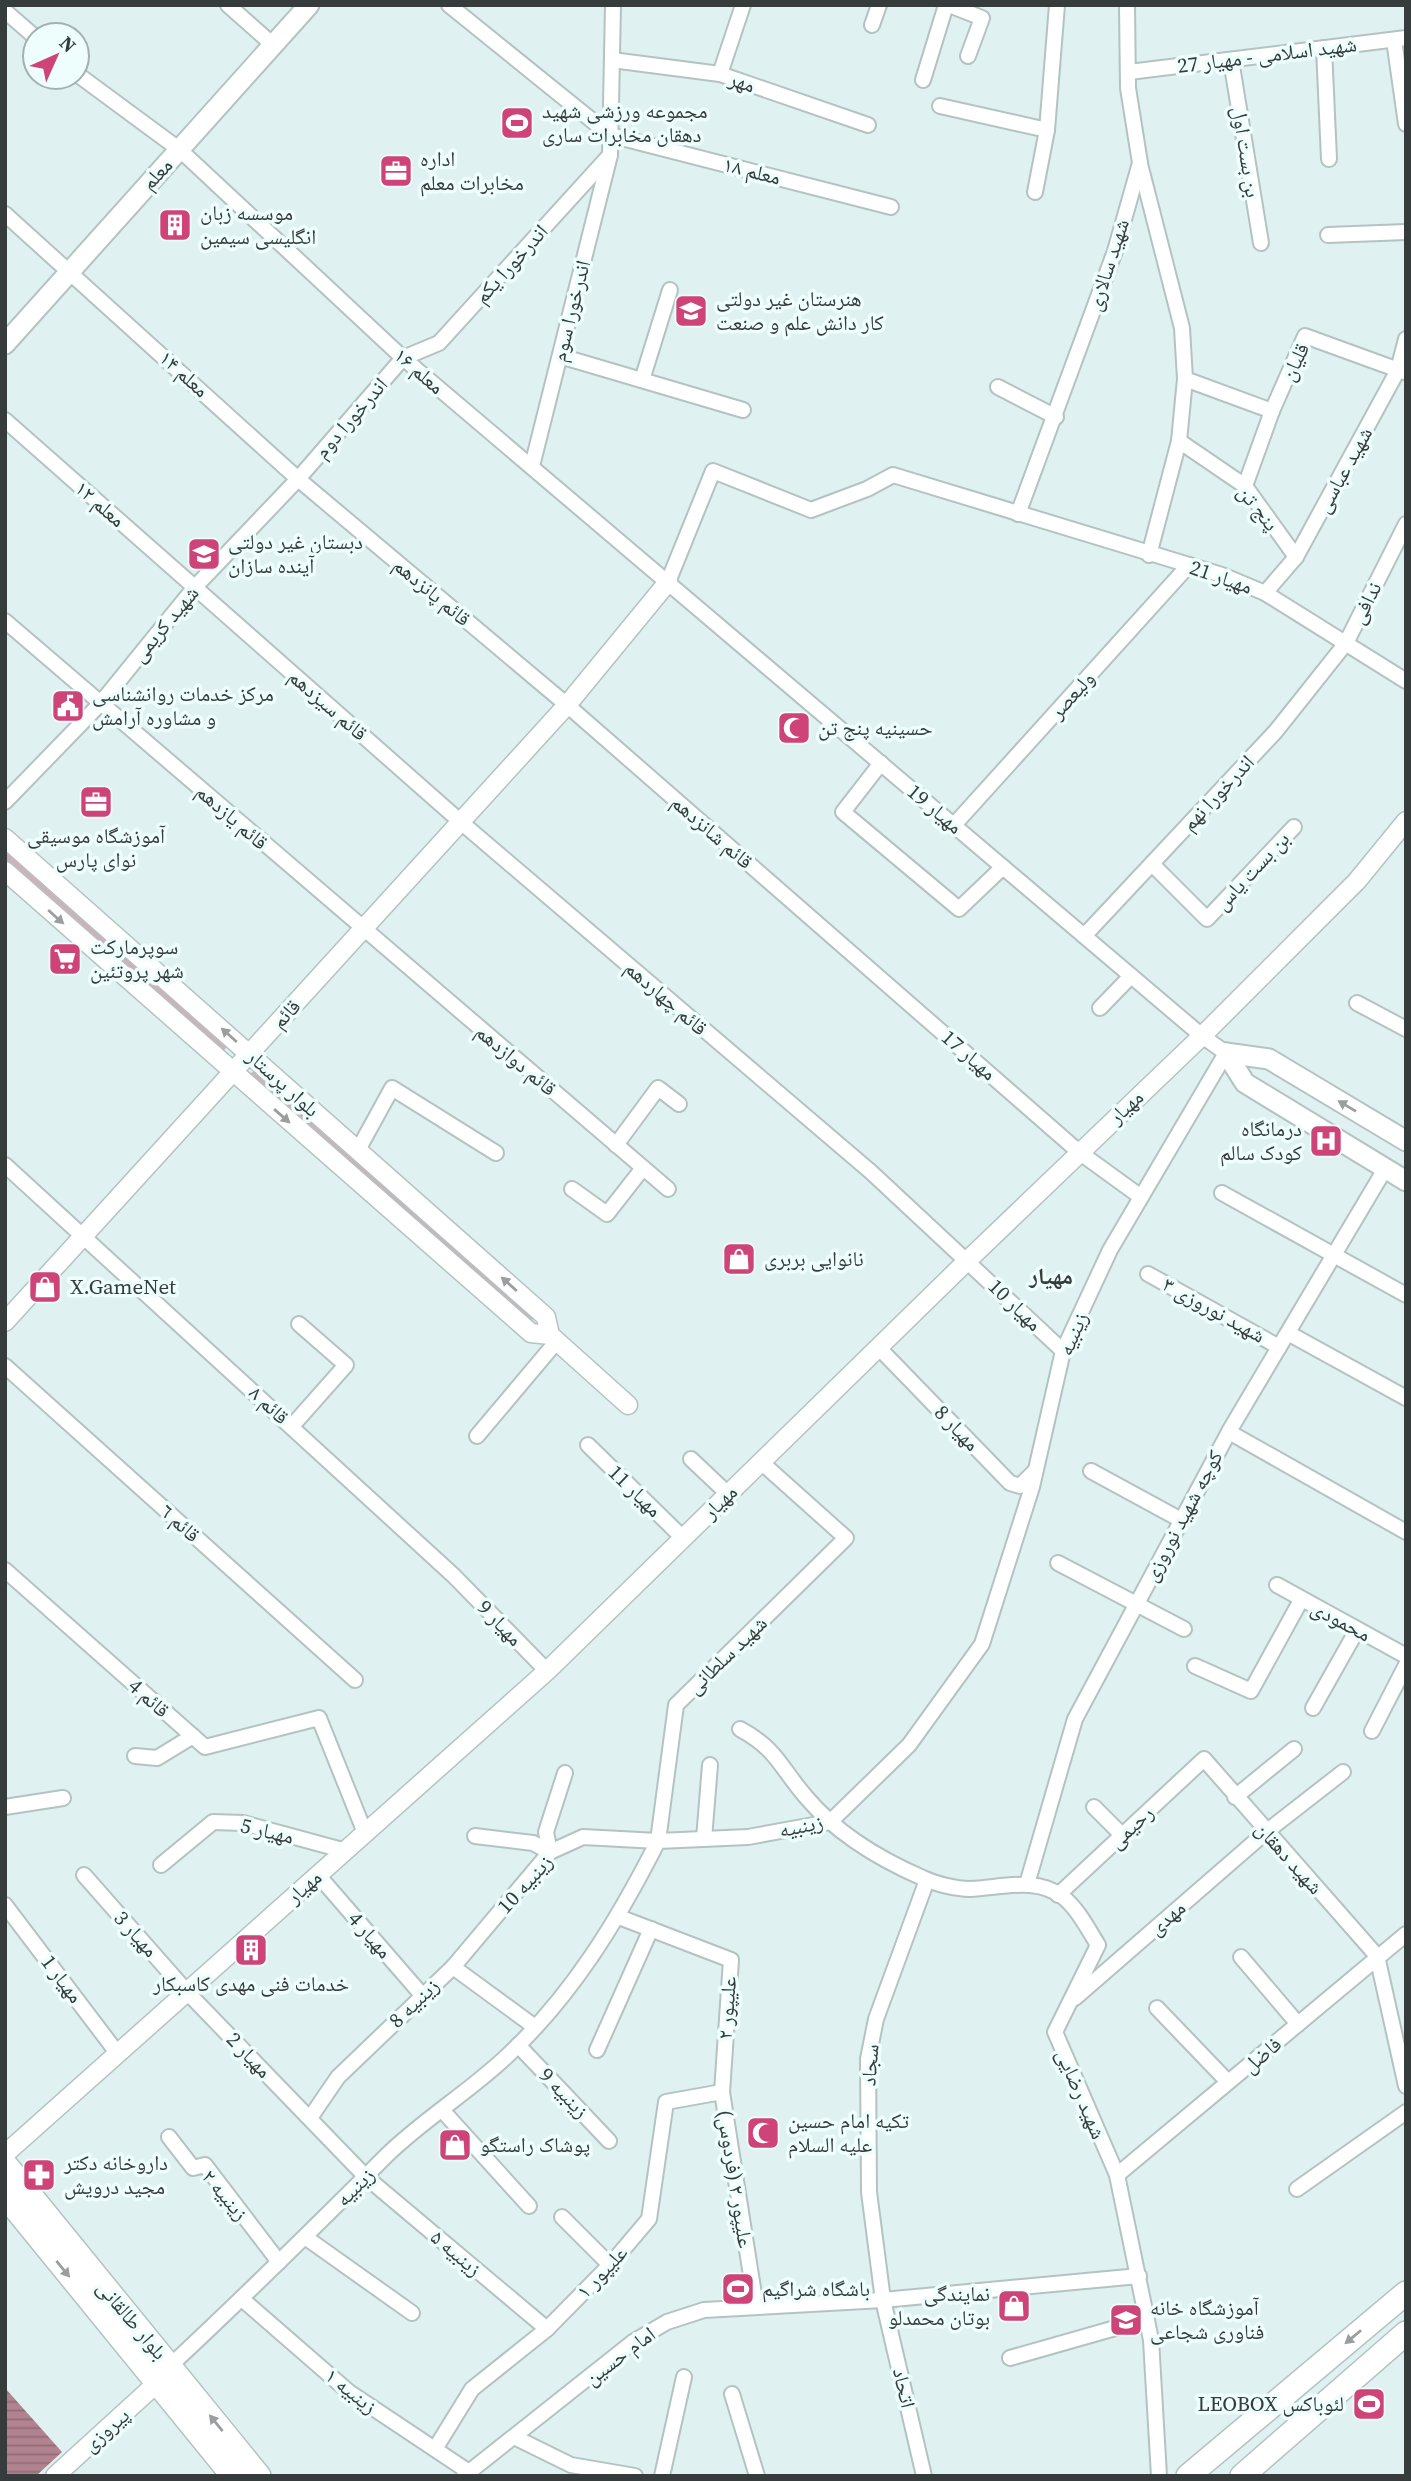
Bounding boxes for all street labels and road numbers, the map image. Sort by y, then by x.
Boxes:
street label: شهید اسلامی - مهیار 27 [1176,29,1358,80]
street label: مهر [724,63,759,99]
street label: بن بست اول [1225,104,1268,200]
street label: معلم ۱۸ [720,149,784,192]
street label: معلم [134,151,179,196]
street label: شهید سالاری [1079,215,1136,315]
street label: اندرخورا یکم [467,218,554,310]
street label: اندرخورا سوم [544,257,597,365]
street label: قلیان [1273,338,1316,386]
street label: معلم ۱۶ [388,341,451,401]
street label: معلم ۱۴ [153,343,216,404]
street label: اندرخورا دوم [307,371,394,464]
street label: شهید عباسی [1308,421,1379,518]
street label: معلم ١٢ [69,474,132,534]
street label: پنج تن [1231,478,1286,537]
street label: قائم پانزدهم [387,551,477,633]
street label: مهیار 21 [1186,552,1256,601]
street label: ندافی [1343,577,1388,629]
street label: شهید کریمی [124,579,205,668]
street label: قائم سیزدهم [283,662,374,747]
street label: ولیعصر [1042,664,1101,726]
street label: اندرخورا نهم [1175,748,1261,837]
street label: قائم یازدهم [190,777,275,856]
street label: مهیار 19 [901,777,969,840]
street label: قائم شانزدهم [665,788,759,875]
street label: بن بست یاس [1207,825,1296,917]
street label: قائم چهاردهم [619,954,714,1042]
street label: قائم [264,992,307,1035]
street label: قائم دوازدهم [469,1017,563,1102]
street label: مهیار 17 [935,1023,1003,1087]
street label: بلوار پرستار [240,1041,326,1123]
street label: مهیار [1101,1083,1150,1131]
street label: شهید نوروزی ۳ [1158,1269,1271,1350]
street label: مهیار 10 [982,1272,1049,1337]
street label: زینبیه [1050,1308,1095,1360]
street label: قائم ٨ [243,1379,296,1431]
street label: مهیار 8 [928,1398,987,1457]
street label: کوچه شهید نوروزی [1136,1445,1230,1587]
street label: مهیار 11 [602,1458,669,1523]
street label: مهیار [695,1478,744,1526]
street label: قائم ٦ [154,1497,207,1549]
street label: مهیار 9 [471,1593,530,1652]
street label: محمودی [1306,1593,1376,1648]
street label: شهید سلطانی [680,1609,773,1700]
street label: قائم 4 [122,1671,176,1724]
street label: رحیمی [1102,1798,1160,1855]
street label: زینبیه [776,1807,826,1844]
street label: مهیار 5 [238,1810,297,1851]
street label: شهید دهقان [1249,1815,1330,1901]
street label: زینبیه 10 [490,1848,559,1920]
street label: مهیار [279,1863,328,1911]
street label: مهدی [1142,1893,1191,1942]
street label: مهیار 3 [108,1904,165,1963]
street label: مهیار 4 [342,1905,399,1965]
street label: مهیار 1 [35,1948,90,2009]
street label: زینبیه 8 [382,1971,445,2034]
street label: علیپور ۲ [710,1975,743,2040]
street label: مهیار 2 [220,2025,279,2084]
street label: فاضل [1236,2030,1287,2080]
street label: سجاد [853,2043,886,2087]
street label: شهید رضایی [1049,2044,1114,2144]
street label: زینبیه 9 [533,2061,596,2124]
street label: علیپور ۲ (فردوس) [710,2108,761,2250]
street label: زینبیه [329,2161,381,2213]
street label: زینبیه ۲ [195,2163,255,2227]
street label: زینبیه ۵ [424,2223,488,2283]
street label: علیپور ۱ [569,2238,634,2305]
street label: بلوار طالقانی [90,2274,174,2366]
street label: امام حسین [578,2319,661,2392]
street label: زینبیه ۱ [319,2361,383,2420]
street label: اتحاد [886,2365,923,2411]
street label: پیروزی [76,2401,135,2459]

